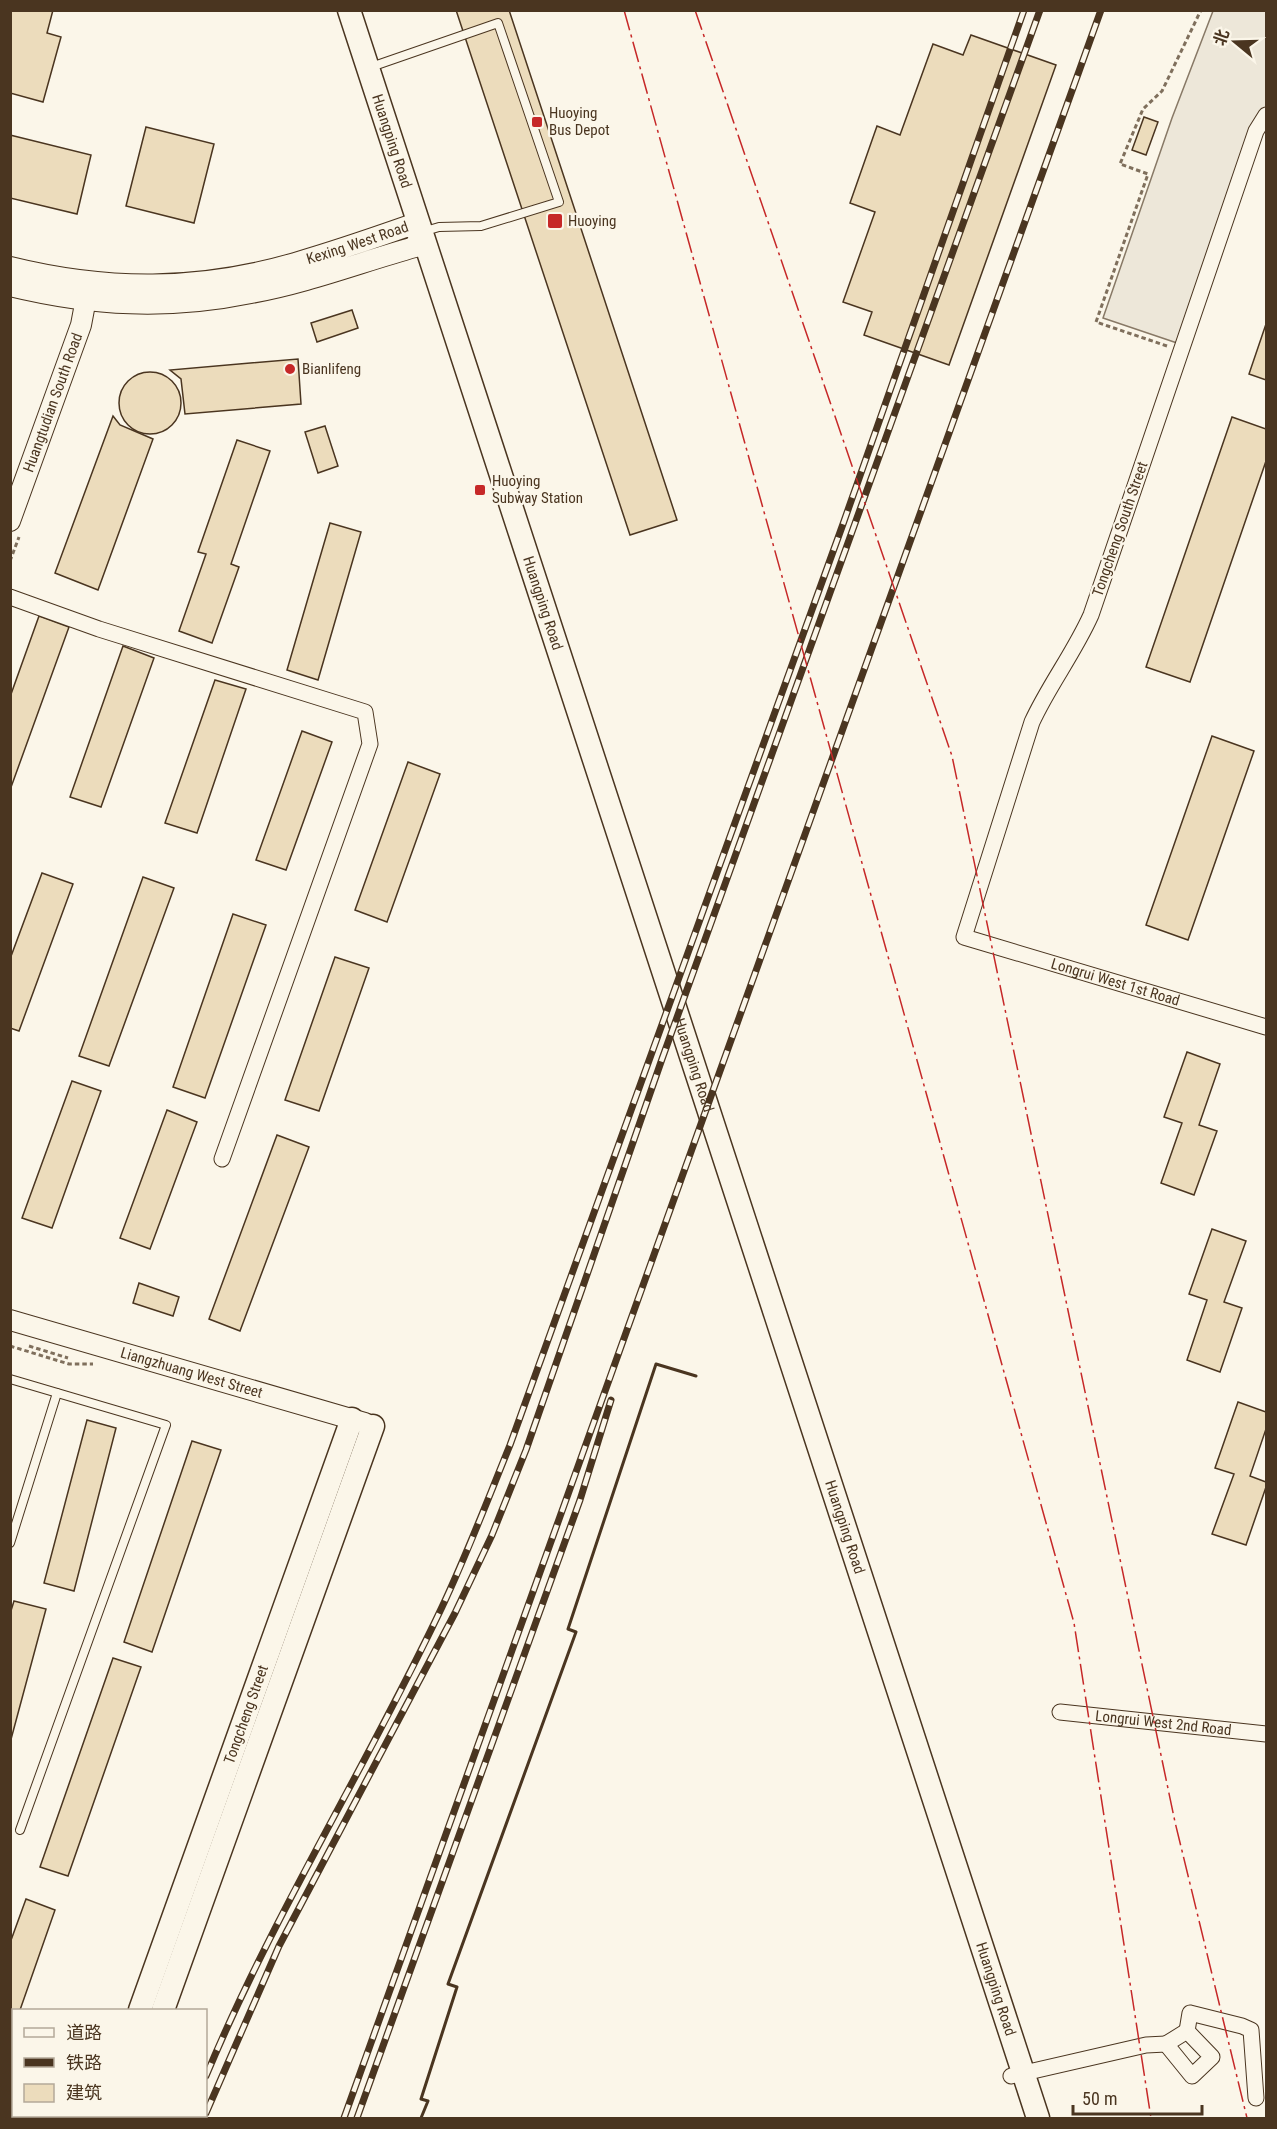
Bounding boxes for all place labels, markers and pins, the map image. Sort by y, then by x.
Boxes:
place label: Huoying Bus Depot [549,104,610,139]
marker: Huoying Bus Depot [530,115,544,129]
marker: Huoying [546,212,564,230]
place label: Huoying [568,212,616,230]
place label: Bianlifeng [302,360,361,378]
marker: Bianlifeng [283,362,297,376]
place label: Huoying Subway Station [492,472,583,507]
marker: Huoying Subway Station [473,483,487,497]

